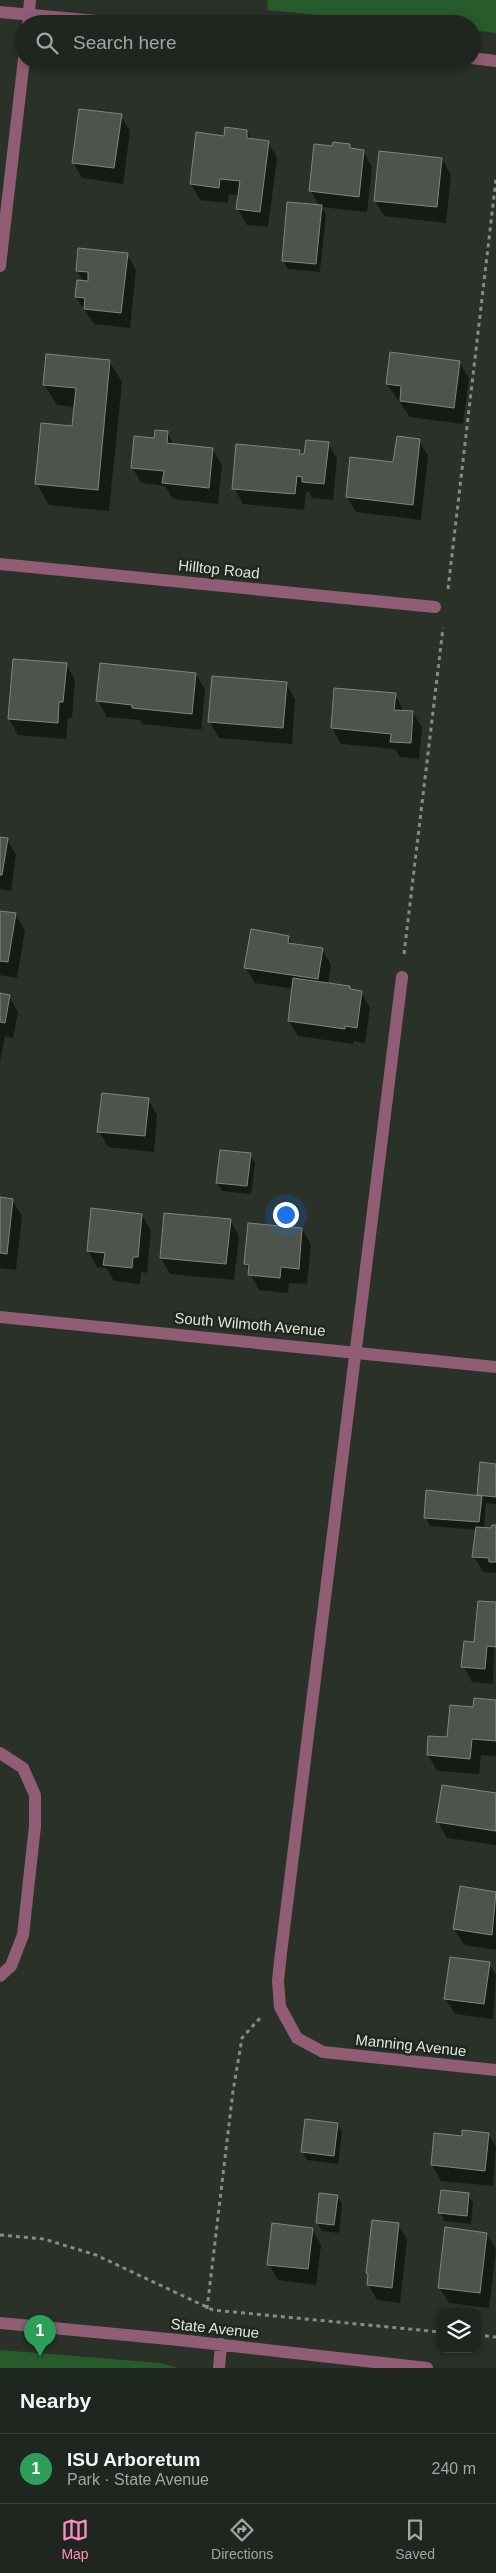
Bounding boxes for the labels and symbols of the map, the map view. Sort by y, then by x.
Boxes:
street label: Hilltop Road [177,556,261,582]
your location [273,1202,299,1228]
street label: South Wilmoth Avenue [174,1309,326,1339]
street label: Manning Avenue [355,2031,467,2059]
pin: 1 [24,2315,56,2356]
street label: State Avenue [170,2315,260,2341]

